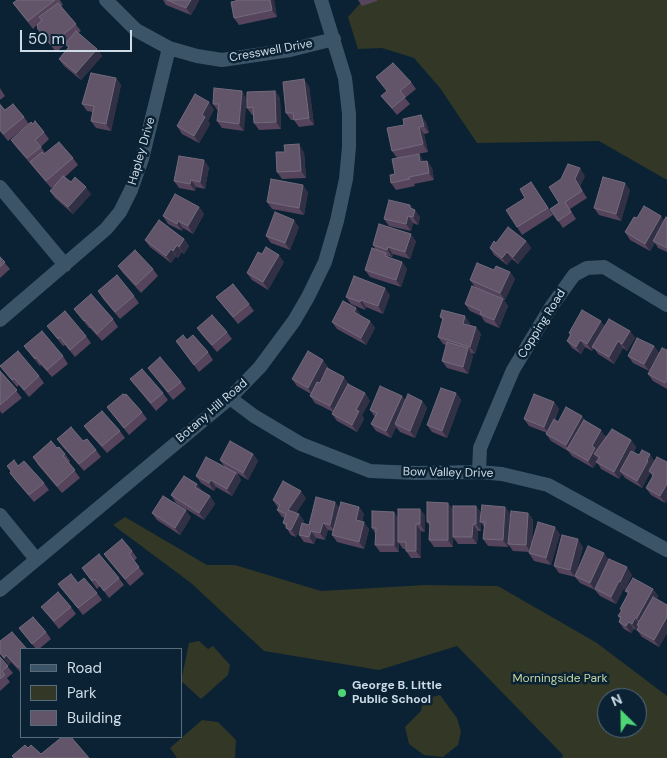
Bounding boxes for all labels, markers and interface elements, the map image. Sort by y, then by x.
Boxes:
scale bar [22,20,135,52]
text: 50 m [28,29,65,49]
street label: Cresswell Drive [228,37,314,65]
street label: Hapley Drive [125,115,159,187]
street label: Copping Road [515,287,569,361]
street label: Botany Hill Road [174,376,250,446]
street label: Bow Valley Drive [403,465,493,481]
legend [20,648,182,738]
text: Road [67,658,102,678]
park label: Morningside Park [512,672,608,686]
place label: George B. Little Public School [352,679,442,707]
text: Park [67,683,97,703]
marker: George B. Little Public School [336,687,348,699]
north arrow [597,688,647,738]
text: N [608,690,625,710]
text: Building [67,708,122,728]

